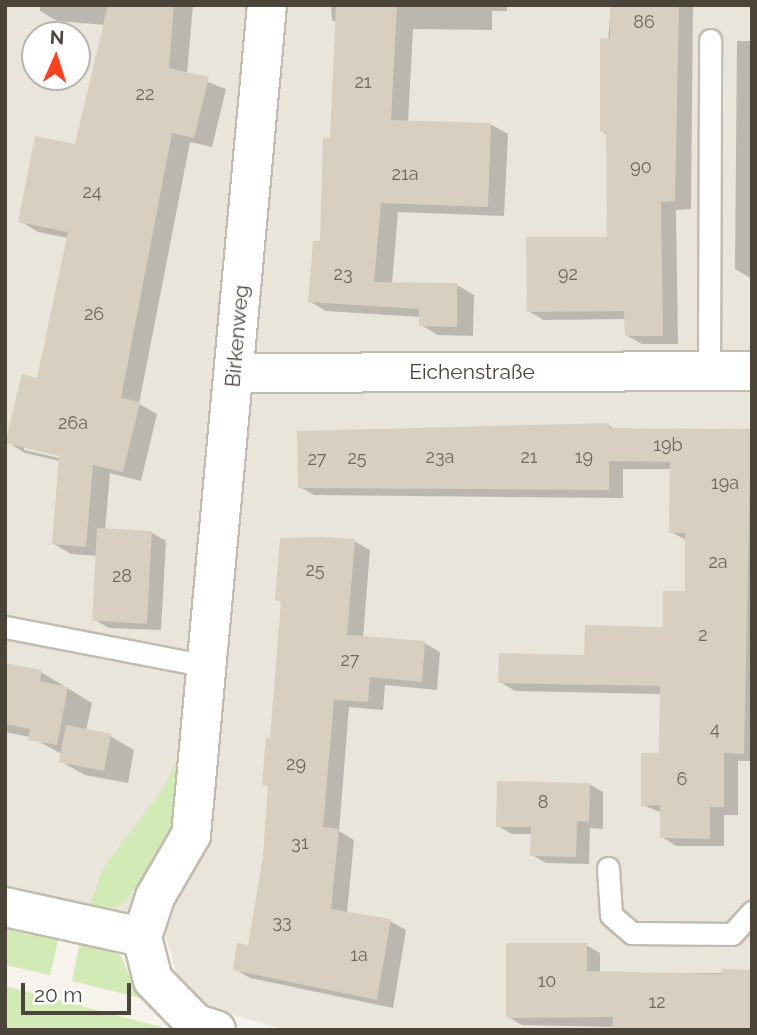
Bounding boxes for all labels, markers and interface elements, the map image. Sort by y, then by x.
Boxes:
house number: 86 [633,11,655,33]
north arrow [21,21,91,91]
text: N [49,26,65,48]
house number: 21 [354,71,372,93]
house number: 22 [136,83,154,105]
house number: 90 [630,156,652,178]
house number: 21a [392,163,418,185]
house number: 24 [82,181,102,203]
house number: 23 [334,263,352,285]
house number: 92 [558,263,578,285]
street label: Birkenweg [220,284,254,388]
house number: 26 [84,303,104,325]
street label: Eichenstraße [409,359,535,385]
house number: 26a [58,412,88,434]
house number: 19b [653,434,683,456]
house number: 23a [426,446,454,468]
house number: 21 [520,446,538,468]
house number: 19 [575,446,593,468]
house number: 25 [347,447,367,469]
house number: 27 [307,448,327,470]
house number: 19a [711,472,739,494]
house number: 2a [708,551,728,573]
house number: 25 [305,559,325,581]
house number: 28 [112,565,132,587]
house number: 2 [698,624,708,646]
house number: 27 [340,649,360,671]
house number: 4 [710,718,720,740]
house number: 29 [286,753,306,775]
house number: 6 [677,768,687,790]
house number: 8 [538,791,548,813]
house number: 31 [291,832,309,854]
house number: 33 [272,911,292,933]
house number: 1a [350,944,368,966]
scale bar [24,968,135,1012]
house number: 10 [538,970,556,992]
text: 20 m [34,982,82,1007]
house number: 12 [648,991,666,1013]

